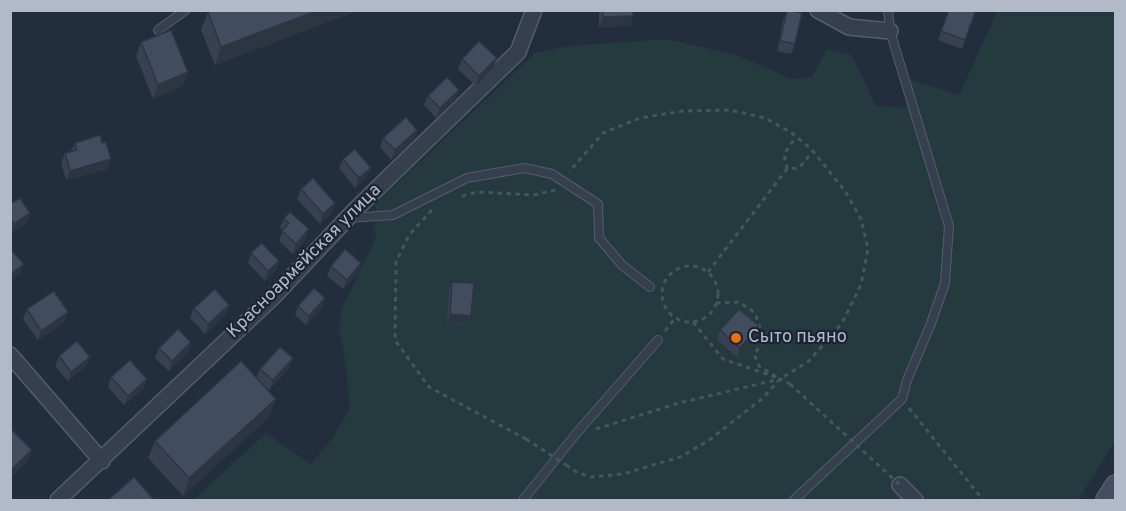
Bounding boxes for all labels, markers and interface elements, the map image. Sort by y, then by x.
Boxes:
street label: Красноармейская улица [223,180,387,344]
place label: Сыто пьяно [748,327,847,349]
marker: Сыто пьяно [729,331,743,345]

